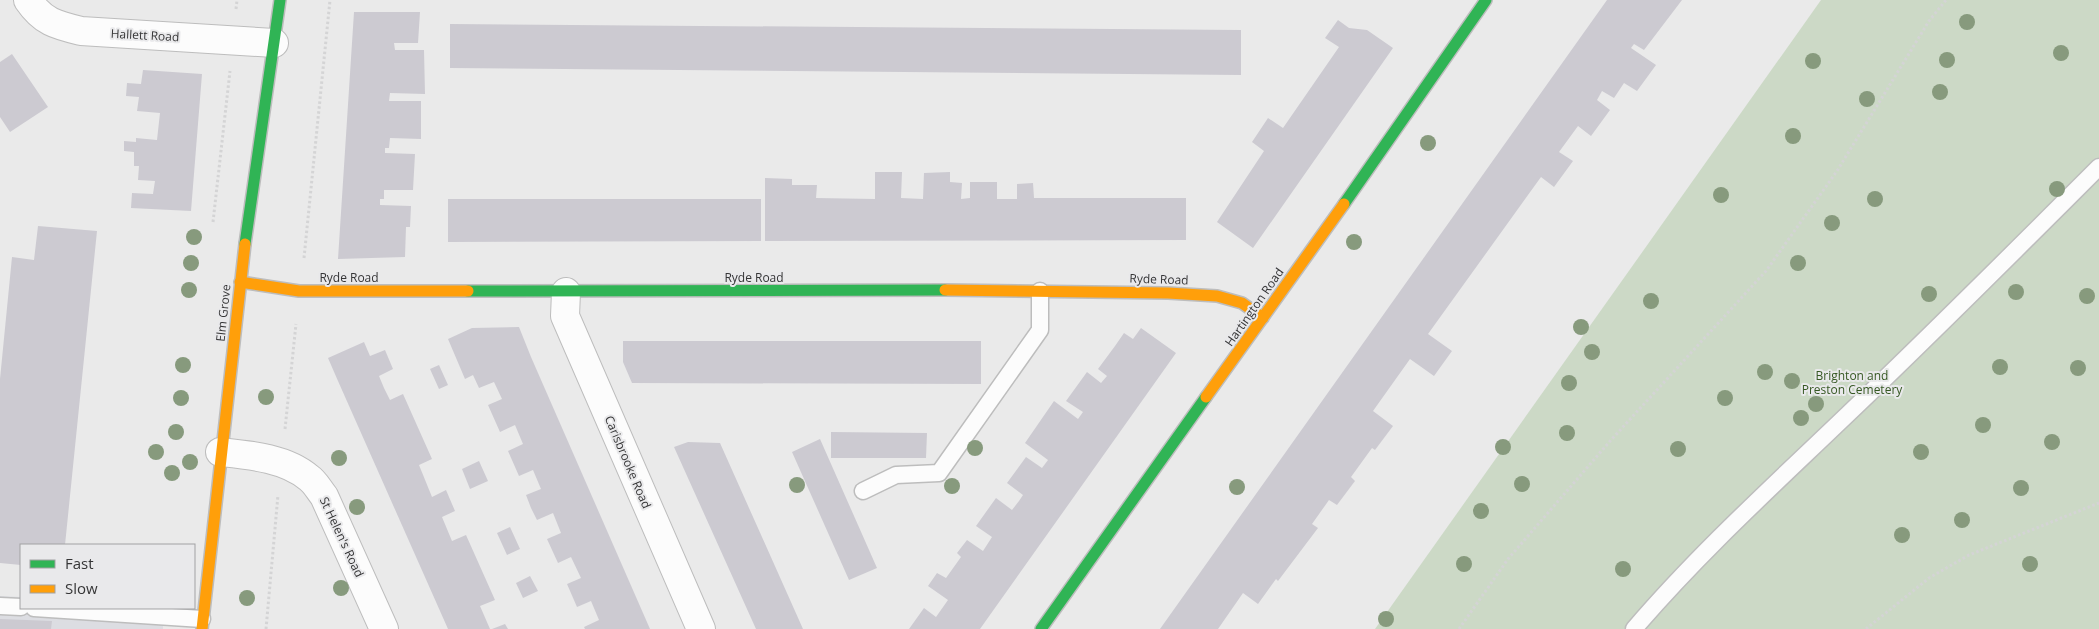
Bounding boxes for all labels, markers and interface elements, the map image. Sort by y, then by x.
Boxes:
street label: Hallett Road [110,25,180,45]
street label: Hartington Road [1221,264,1287,350]
street label: Ryde Road [319,269,379,286]
street label: Ryde Road [724,269,784,286]
street label: Ryde Road [1129,269,1189,289]
street label: Elm Grove [212,283,234,342]
park label: Brighton and Preston Cemetery [1802,367,1903,398]
street label: Carisbrooke Road [601,413,655,511]
street label: St Helen's Road [316,494,368,580]
legend [20,544,195,609]
text: Fast [65,553,94,573]
text: Slow [65,578,98,598]

